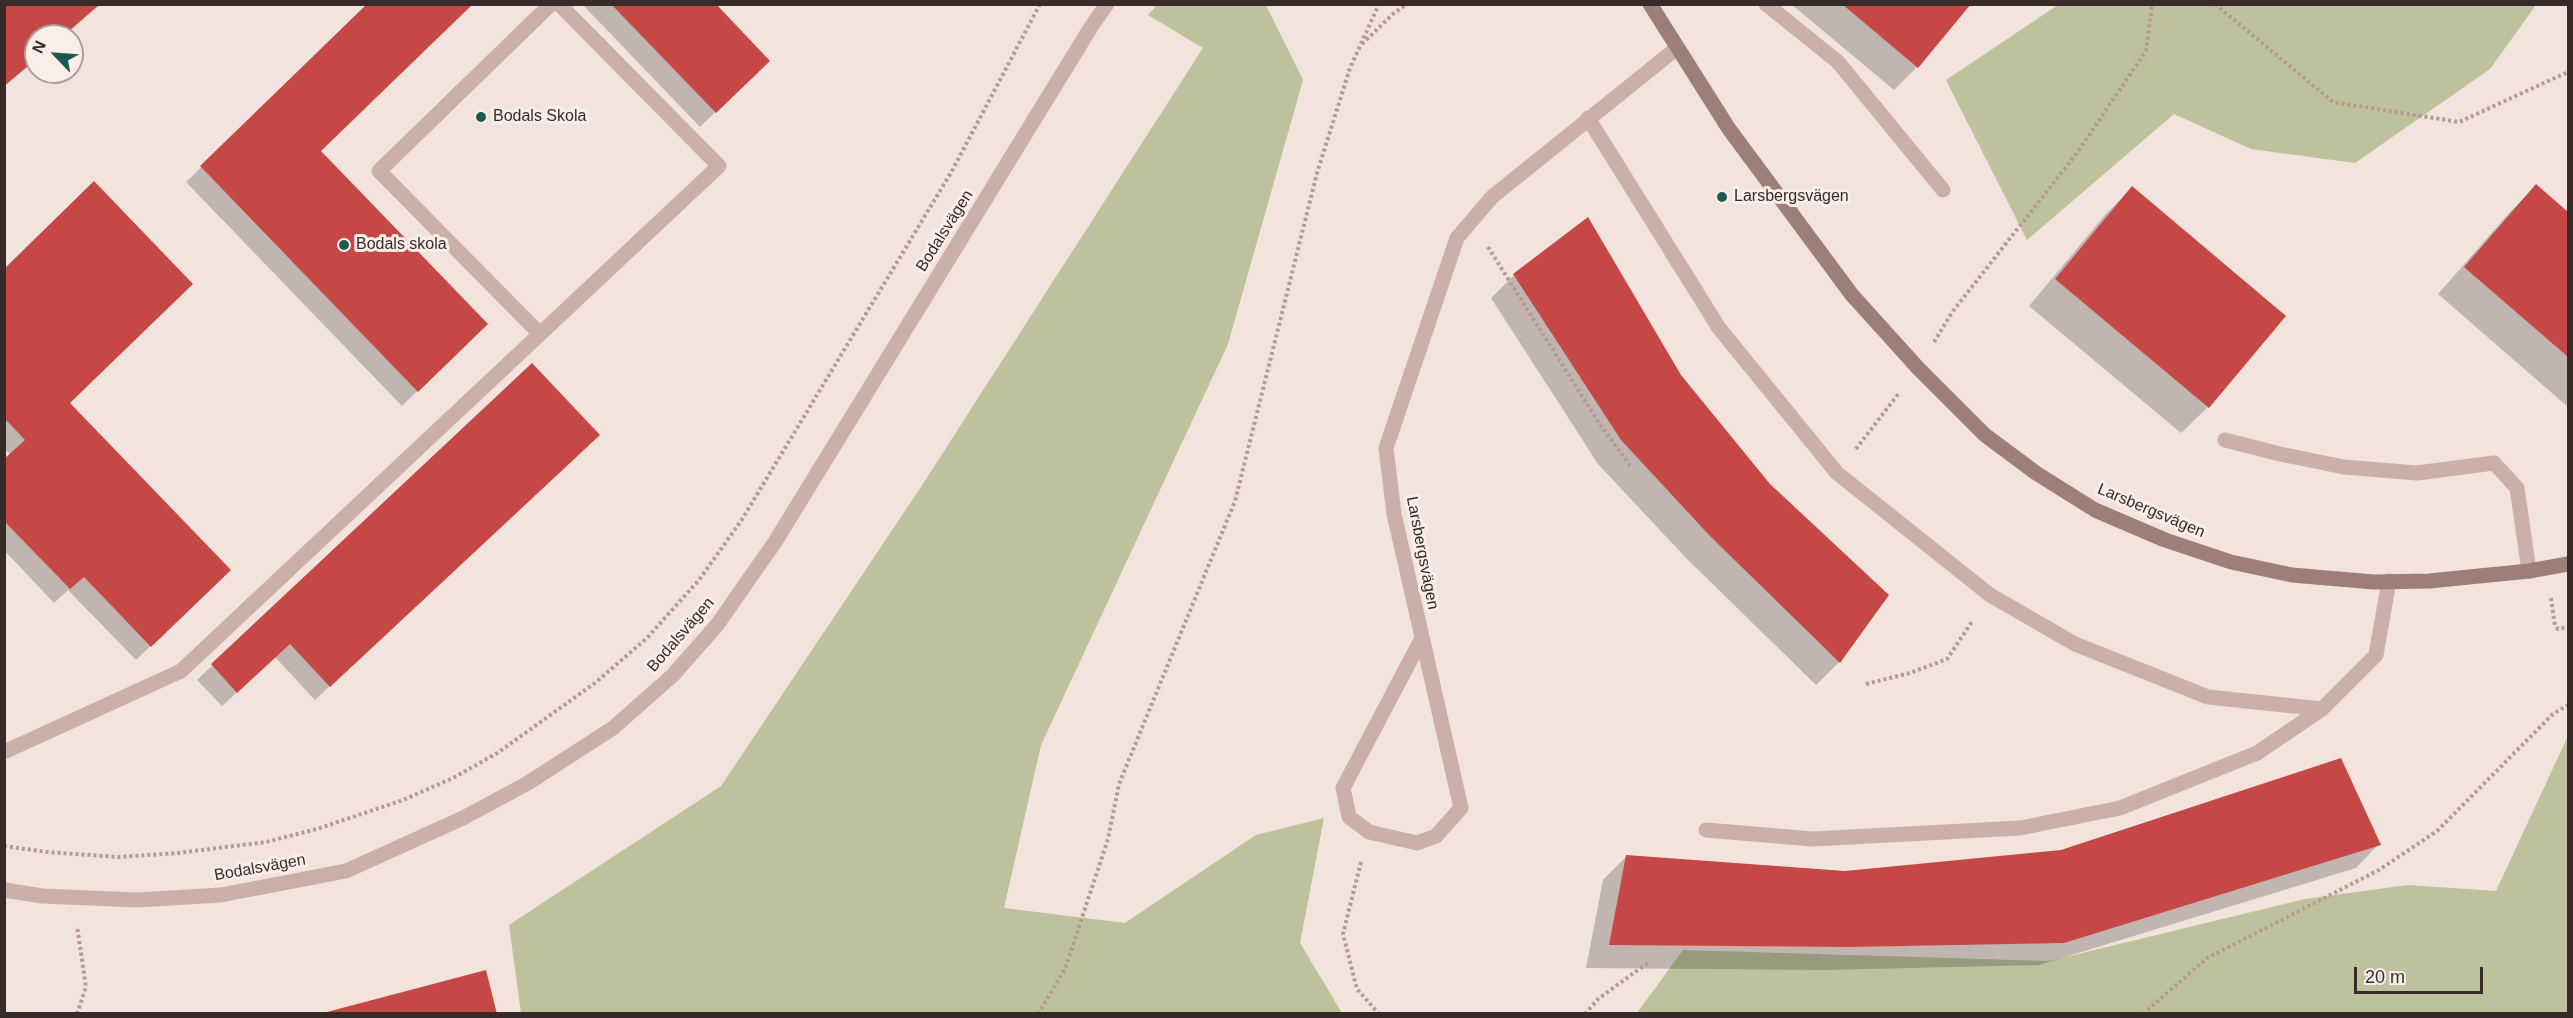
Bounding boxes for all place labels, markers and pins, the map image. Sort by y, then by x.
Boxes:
place label: Bodals Skola [493,107,586,127]
marker: Bodals Skola [474,110,488,124]
place label: Larsbergsvägen [1734,187,1849,207]
marker: Larsbergsvägen [1715,190,1729,204]
place label: Bodals skola [356,235,447,255]
marker: Bodals skola [337,238,351,252]

